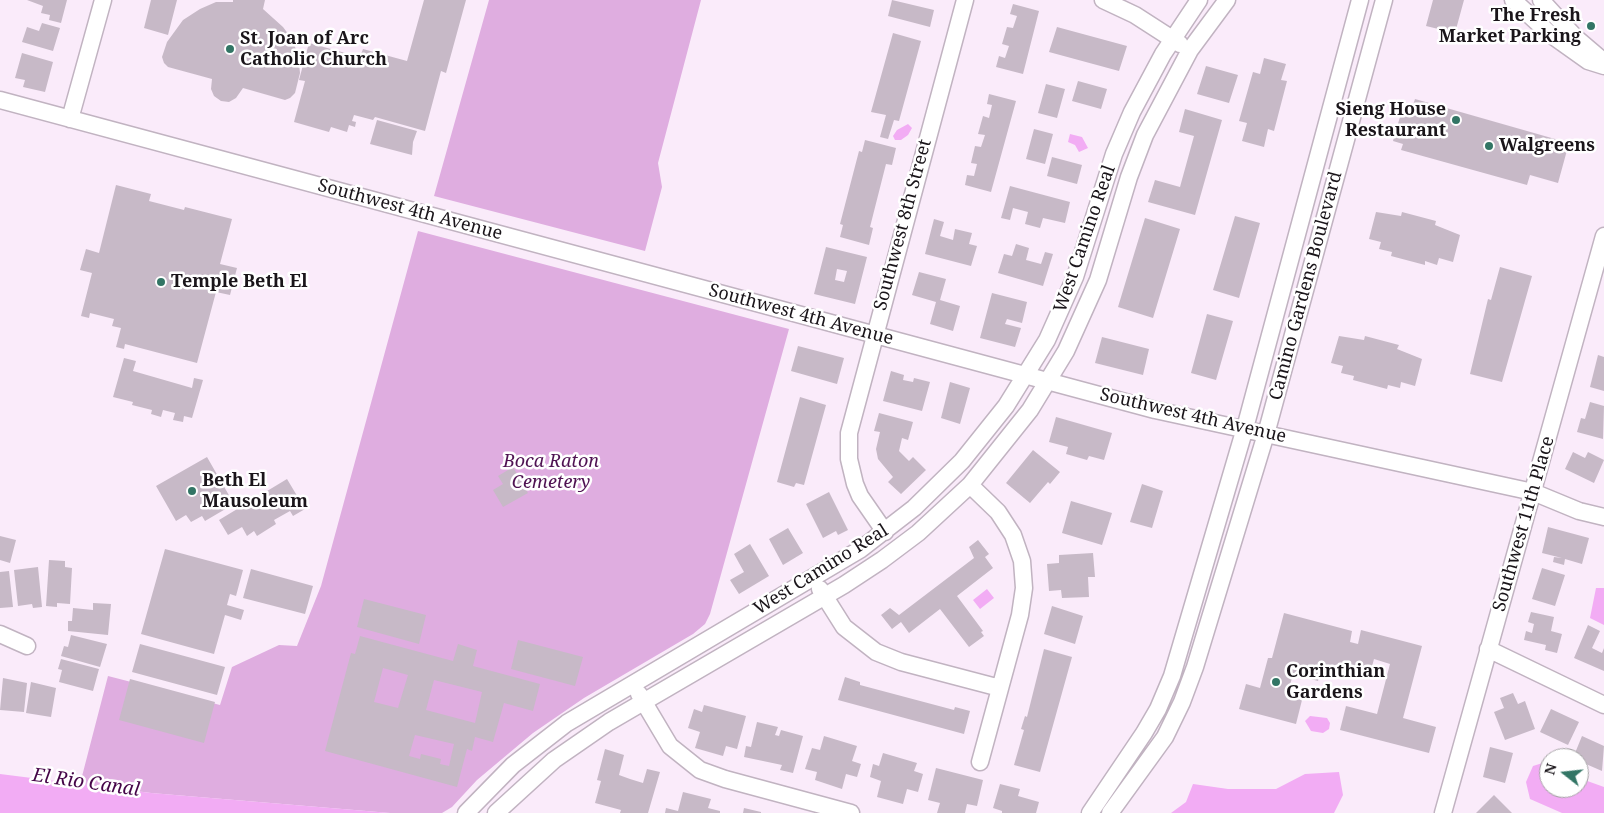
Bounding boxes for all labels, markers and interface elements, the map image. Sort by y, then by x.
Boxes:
place label: The Fresh Market Parking [1439,5,1581,48]
marker: The Fresh Market Parking [1585,20,1597,32]
place label: St. Joan of Arc Catholic Church [240,28,387,70]
marker: St. Joan of Arc Catholic Church [224,43,236,55]
place label: Sieng House Restaurant [1335,99,1446,142]
marker: Sieng House Restaurant [1450,114,1462,126]
place label: Walgreens [1499,135,1595,157]
street label: Southwest 8th Street [870,137,936,313]
marker: Walgreens [1483,140,1495,152]
street label: West Camino Real [1050,163,1120,315]
street label: Camino Gardens Boulevard [1265,169,1347,403]
street label: Southwest 4th Avenue [315,175,505,245]
place label: Temple Beth El [171,271,307,293]
marker: Temple Beth El [155,276,167,288]
street label: Southwest 4th Avenue [706,280,896,350]
street label: Southwest 4th Avenue [1098,384,1288,448]
street label: Southwest 11th Place [1489,434,1559,614]
park label: Boca Raton Cemetery [503,451,599,494]
place label: Beth El Mausoleum [202,470,308,512]
marker: Beth El Mausoleum [186,485,198,497]
street label: West Camino Real [750,520,892,620]
place label: Corinthian Gardens [1286,661,1385,704]
marker: Corinthian Gardens [1270,676,1282,688]
north arrow [1539,748,1589,798]
text: N [1539,761,1561,777]
water label: El Rio Canal [31,764,141,802]

